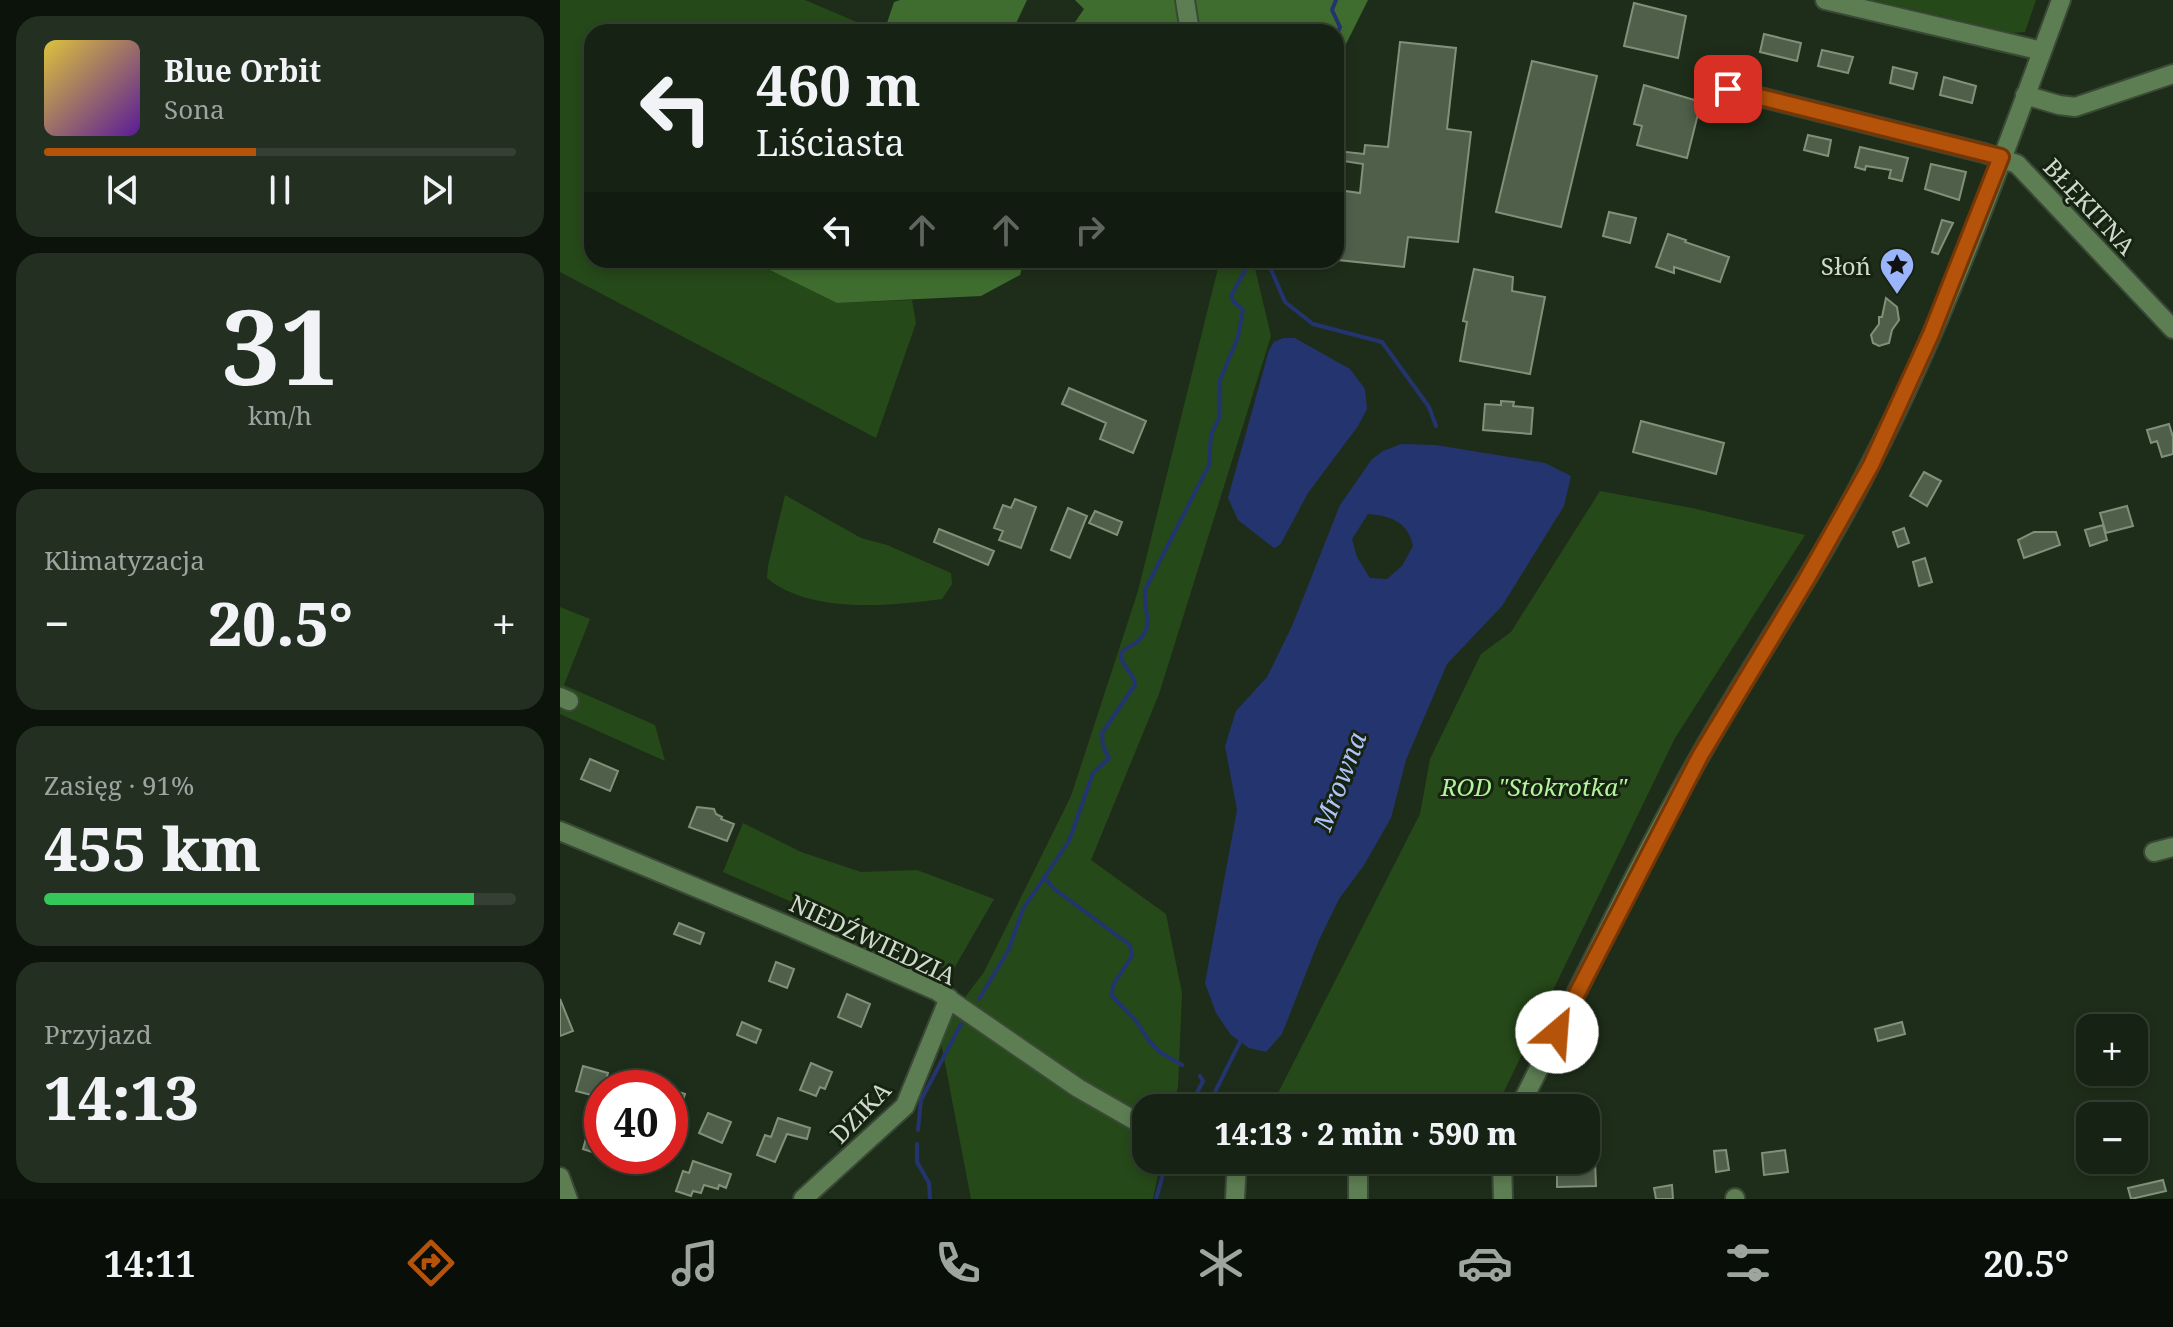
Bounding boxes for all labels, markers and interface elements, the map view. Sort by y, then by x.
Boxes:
text: 460 m [756,46,921,122]
text: Blue Orbit [164,50,321,91]
pin [1694,55,1762,123]
icon: left [624,56,728,160]
icon: arrive [1706,67,1750,111]
text: Sona [164,91,225,127]
text: Liściasta [756,118,905,167]
street label: BŁĘKITNA [2037,150,2143,262]
icon: previous [101,168,145,212]
icon: pause [258,168,302,212]
icon: next [415,168,459,212]
icon: left [816,208,860,252]
icon: ahead [900,208,944,252]
icon: ahead [984,208,1028,252]
icon: right [1068,208,1112,252]
place icon: Słoń [1878,246,1916,296]
place label: Słoń [1821,249,1871,282]
text: 31 [221,274,339,415]
text: km/h [248,397,312,433]
text: Klimatyzacja [44,542,205,578]
text: 20.5° [208,582,353,664]
text: − [44,593,69,653]
text: + [491,593,516,653]
water label: Mrowna [1303,727,1374,836]
text: Zasięg · 91% [44,767,194,803]
park label: ROD "Stokrotka" [1440,770,1628,803]
text: 455 km [44,807,261,889]
street label: NIEDŹWIEDZIA [784,886,962,992]
position arrow [1515,990,1599,1074]
map controls [2076,1014,2148,1174]
button: + [2076,1014,2148,1086]
text: Przyjazd [44,1016,152,1052]
text: 14:13 [44,1056,199,1138]
speed limit sign: 40 [584,1070,688,1174]
street label: DZIKA [822,1074,898,1150]
button: − [2076,1102,2148,1174]
text: 14:13 · 2 min · 590 m [1215,1113,1517,1154]
icon: directions [403,1235,459,1291]
icon: music [667,1235,723,1291]
icon: phone [930,1235,986,1291]
icon: climate [1193,1235,1249,1291]
icon: car [1457,1235,1513,1291]
icon: filters [1720,1235,1776,1291]
text: 14:11 [104,1239,196,1288]
text: 20.5° [1983,1239,2069,1288]

